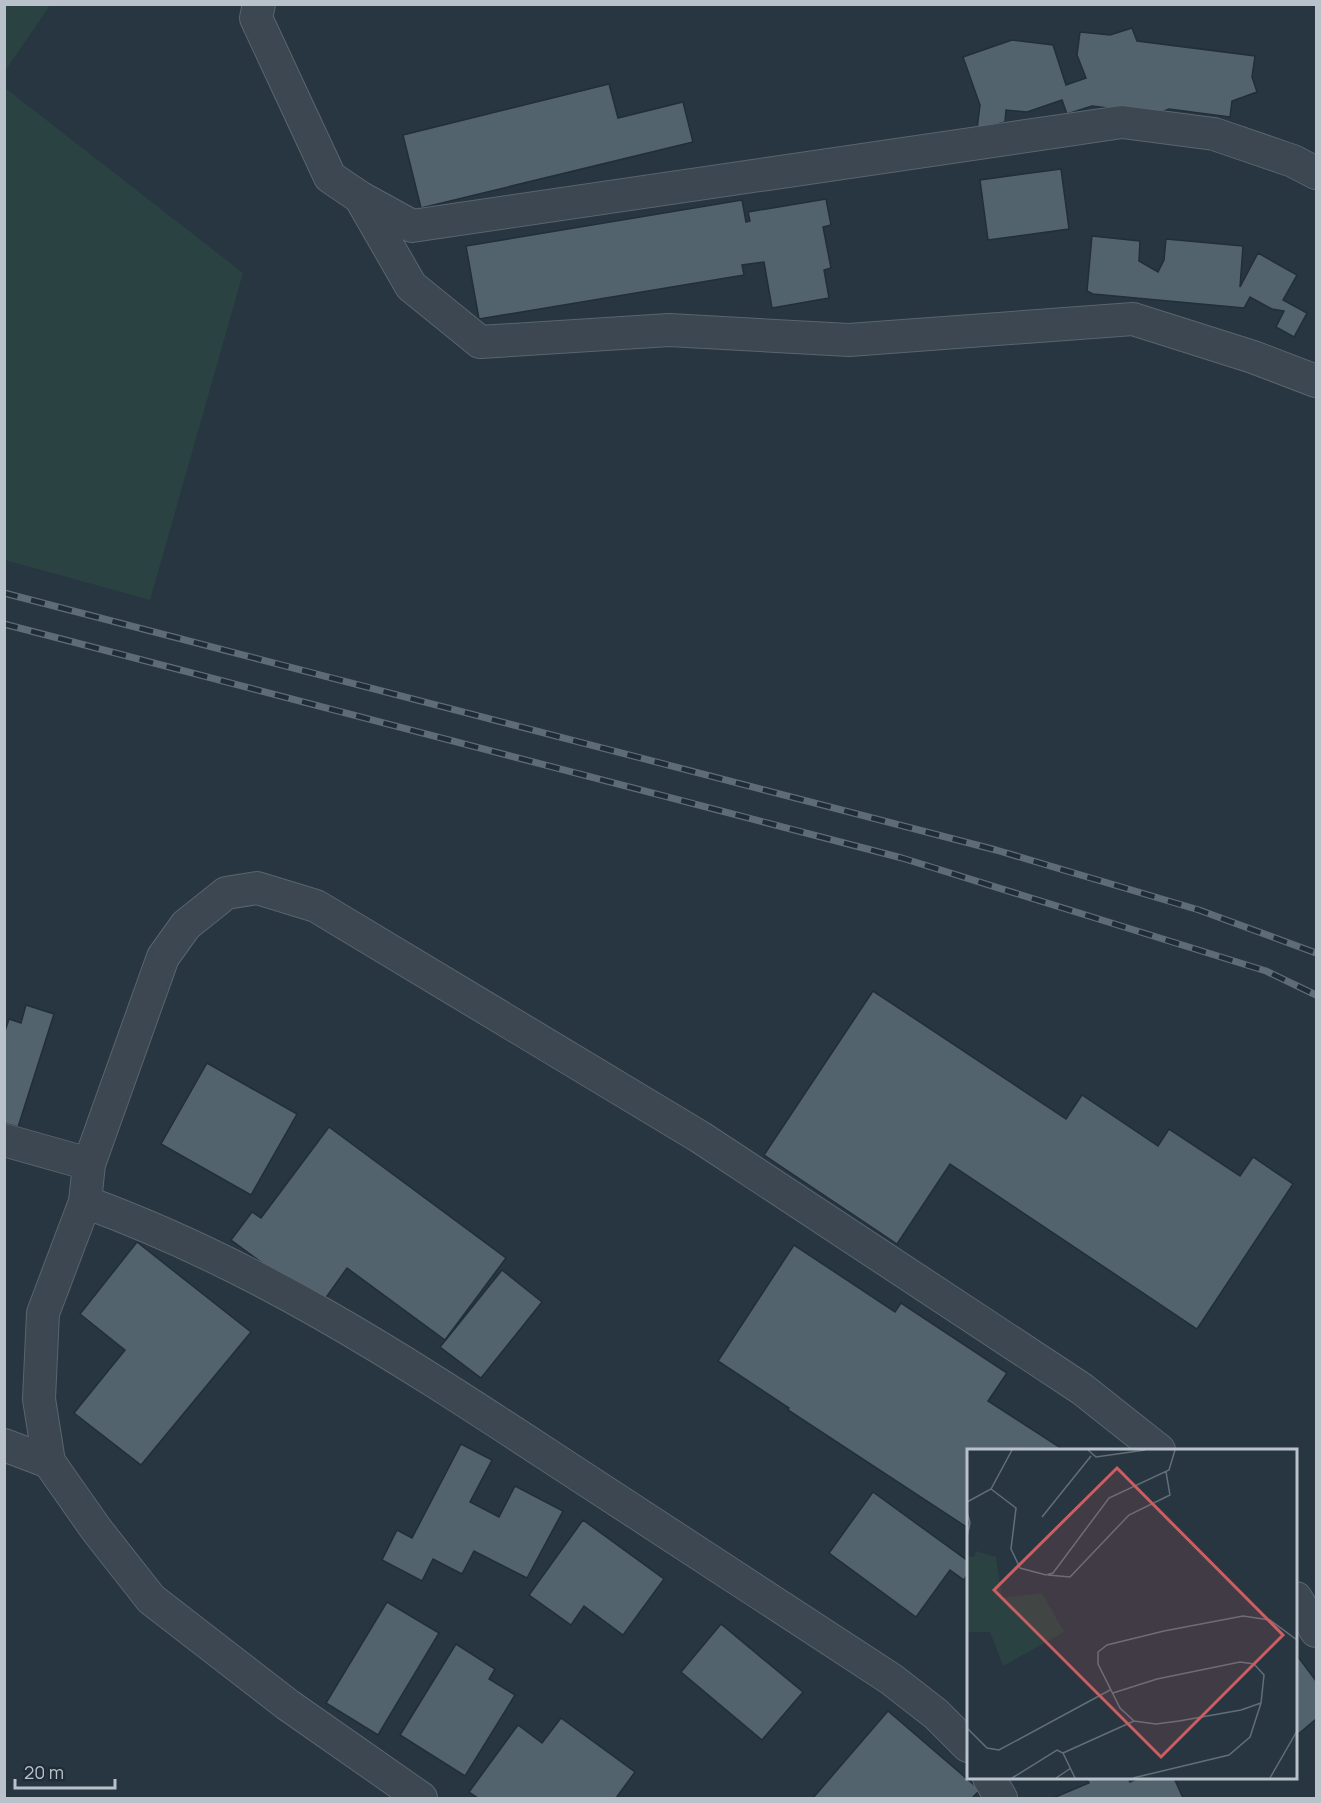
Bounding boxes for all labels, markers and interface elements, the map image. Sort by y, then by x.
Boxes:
inset map [967,1449,1297,1779]
scale bar [15,1752,116,1790]
text: 20 m [24,1760,64,1784]

